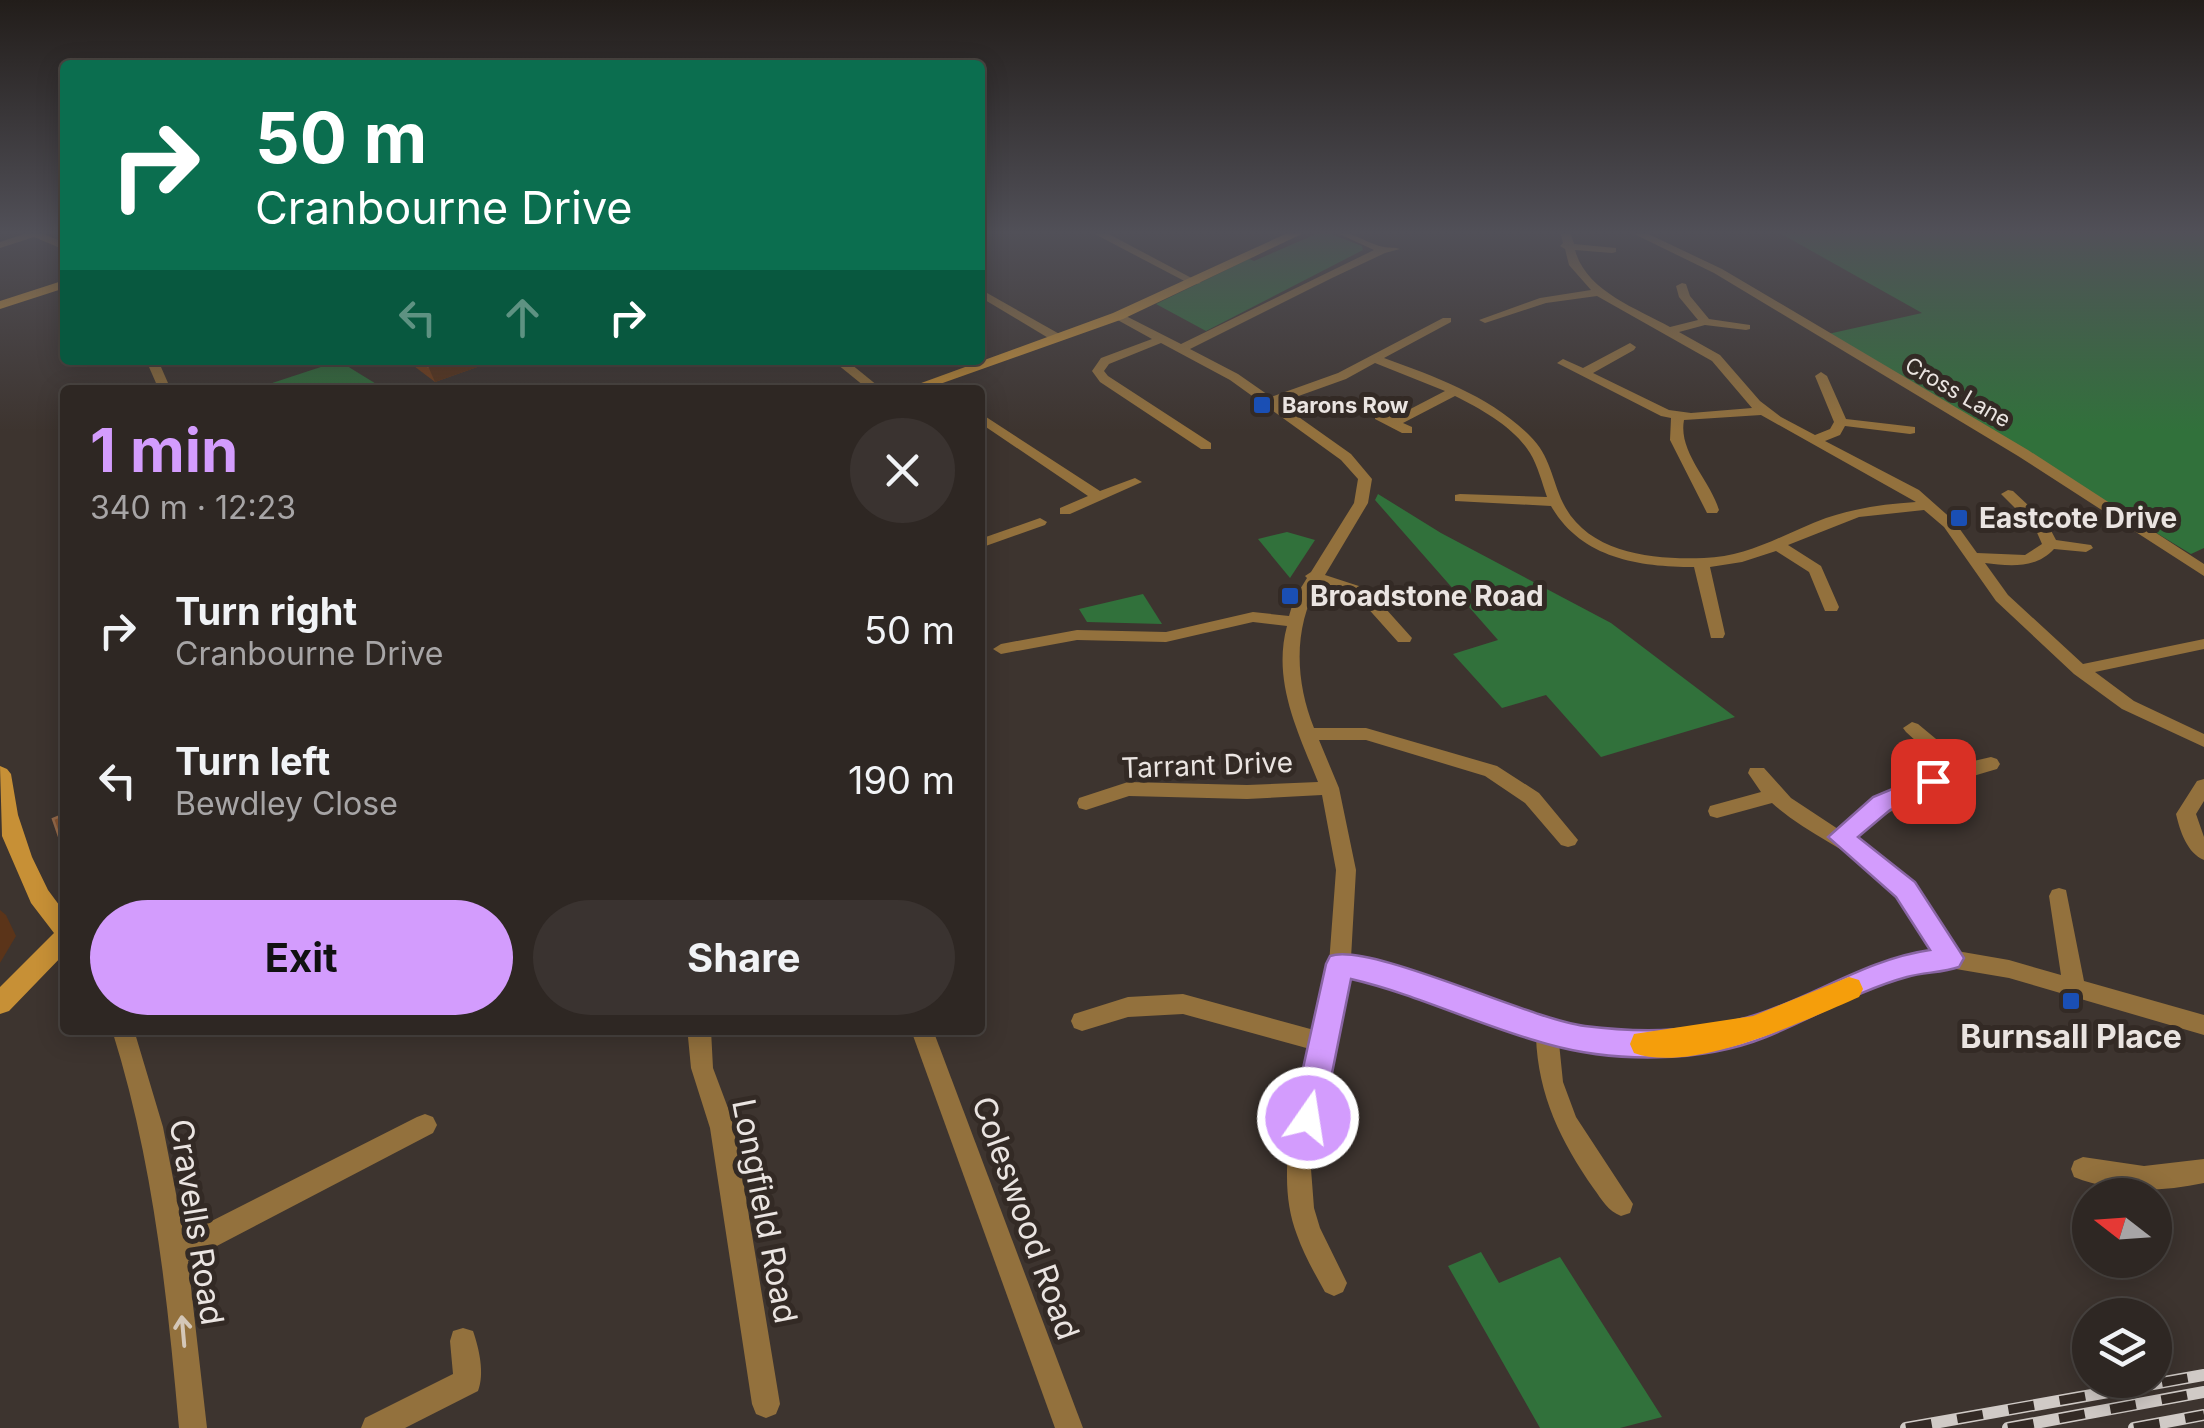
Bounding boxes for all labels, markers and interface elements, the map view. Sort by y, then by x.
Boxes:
text: 50 m [255,95,427,180]
icon: right [90,100,220,230]
text: Cranbourne Drive [255,180,633,235]
icon: left [390,290,445,345]
icon: ahead [495,290,550,345]
icon: right [600,290,655,345]
street label: Cross Lane [1901,351,2015,433]
place label: Barons Row [1282,392,1409,418]
marker: Barons Row [1251,394,1273,416]
text: 1 min [90,414,238,486]
button: close [850,418,955,523]
text: 340 m · 12:23 [90,488,296,527]
place label: Eastcote Drive [1979,501,2177,535]
marker: Eastcote Drive [1948,507,1970,529]
place label: Broadstone Road [1310,579,1544,613]
marker: Broadstone Road [1279,585,1301,607]
text: Turn right [175,588,357,634]
icon: right [90,603,145,658]
text: 50 m [864,607,955,653]
text: Cranbourne Drive [175,634,444,673]
text: Turn left [175,738,330,784]
pin [1891,739,1976,824]
street label: Tarrant Drive [1120,745,1294,785]
icon: left [90,753,145,808]
icon: arrive [1906,754,1961,809]
text: 190 m [848,757,955,803]
text: Bewdley Close [175,784,398,823]
button: Exit [90,900,513,1015]
button: Share [533,900,955,1015]
marker: Burnsall Place [2060,990,2082,1012]
place label: Burnsall Place [1960,1017,2182,1056]
position arrow [1256,1066,1360,1170]
street label: Coleswood Road [964,1091,1088,1345]
street label: Longfield Road [724,1096,806,1326]
street label: Cravells Road [162,1116,232,1328]
north arrow [2072,1178,2172,1278]
map controls [2072,1178,2172,1398]
button: layers [2072,1298,2172,1398]
one-way arrow [174,1315,193,1348]

